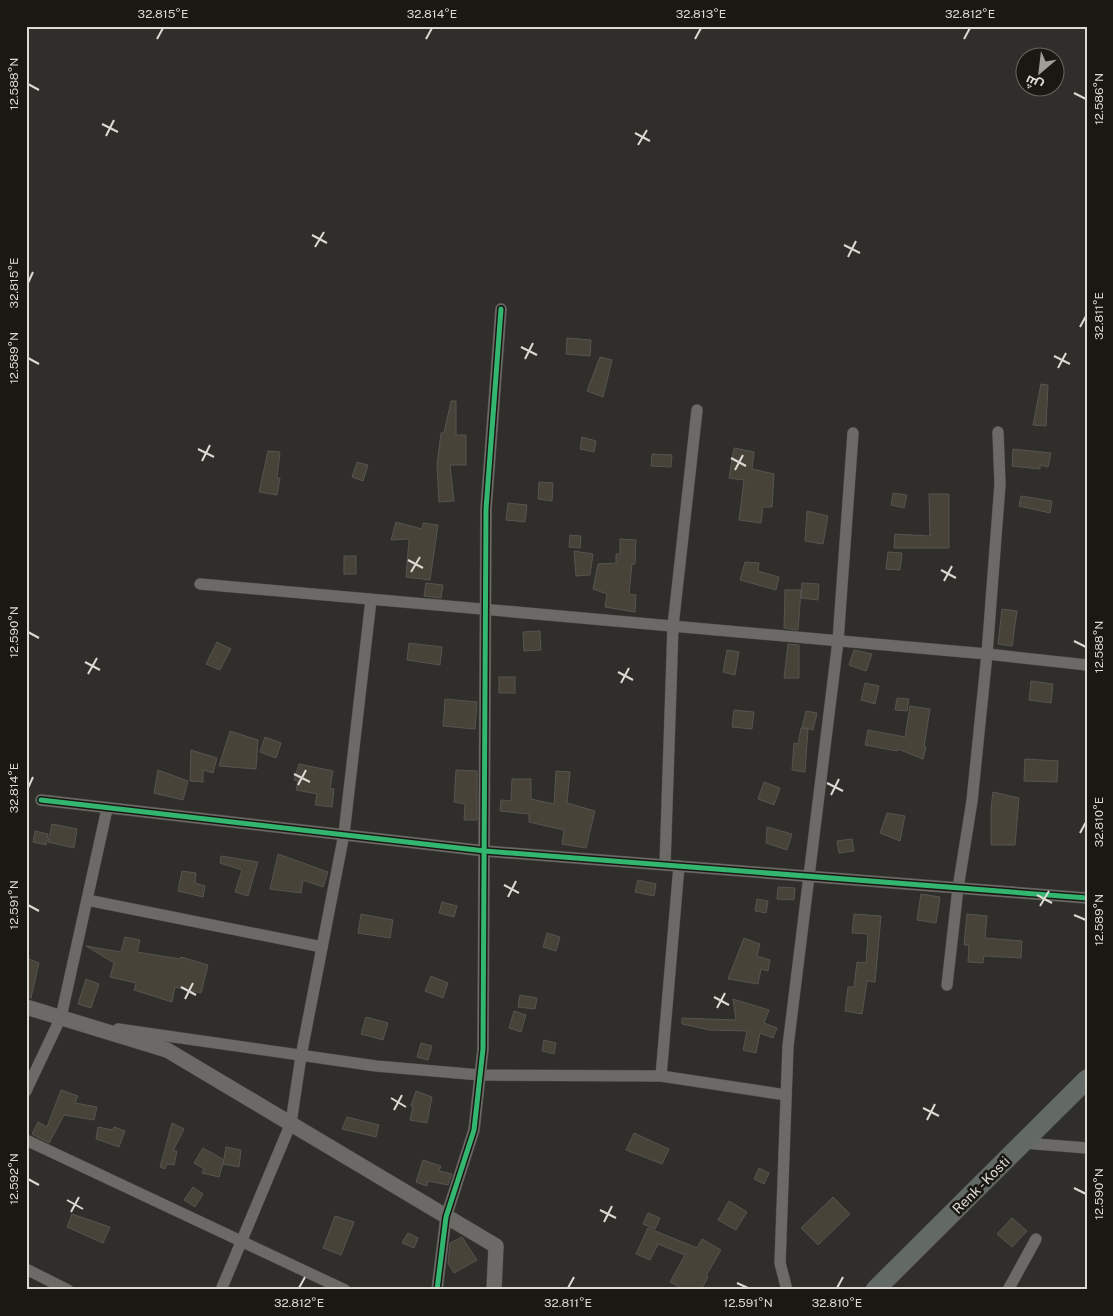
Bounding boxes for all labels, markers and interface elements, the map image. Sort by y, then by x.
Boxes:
text: 32.815°E [138,7,188,21]
text: 32.814°E [407,7,457,21]
text: 32.813°E [676,7,726,21]
text: 32.812°E [945,7,995,21]
north arrow [1016,48,1066,98]
text: 12.588°N [7,58,21,110]
text: ش [1022,71,1046,95]
text: 12.586°N [1092,73,1106,125]
text: 32.815°E [7,258,21,308]
text: 32.811°E [1092,292,1106,340]
text: 12.589°N [7,332,21,384]
text: 12.590°N [7,606,21,658]
text: 12.588°N [1092,621,1106,673]
text: 32.814°E [7,763,21,813]
text: 32.810°E [1092,797,1106,847]
text: 12.591°N [7,880,21,930]
text: 12.589°N [1092,894,1106,946]
text: 12.592°N [7,1153,21,1205]
street label: Renk - Kosti [949,1153,1013,1217]
text: 12.590°N [1092,1168,1106,1220]
text: 32.812°E [274,1296,324,1310]
text: 32.811°E [544,1296,592,1310]
text: 12.591°N [723,1296,773,1310]
text: 32.810°E [812,1296,862,1310]

